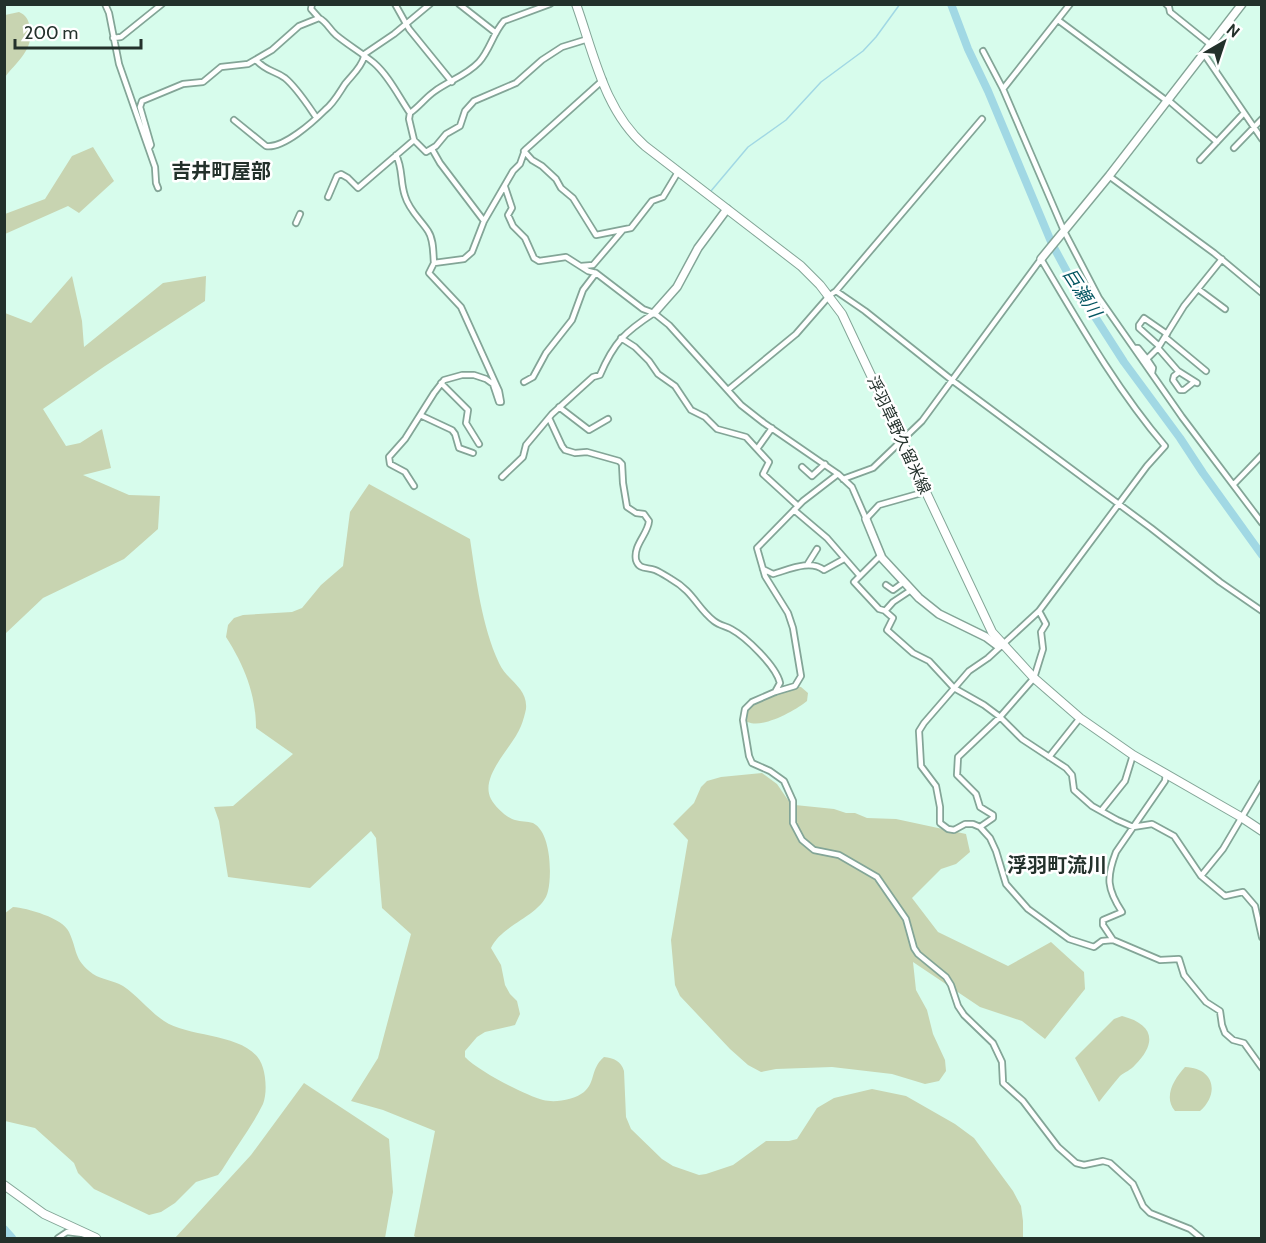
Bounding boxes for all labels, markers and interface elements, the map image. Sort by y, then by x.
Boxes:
scale bar [15,12,141,50]
north arrow [1194,12,1254,72]
text: N [1223,20,1243,42]
text: 200 m [24,22,78,44]
district label: 吉井町屋部 [171,159,271,183]
water label: 巨瀬川 [1058,264,1107,323]
street label: 浮羽草野久留米線 [863,373,935,497]
district label: 浮羽町流川 [1007,853,1107,877]

